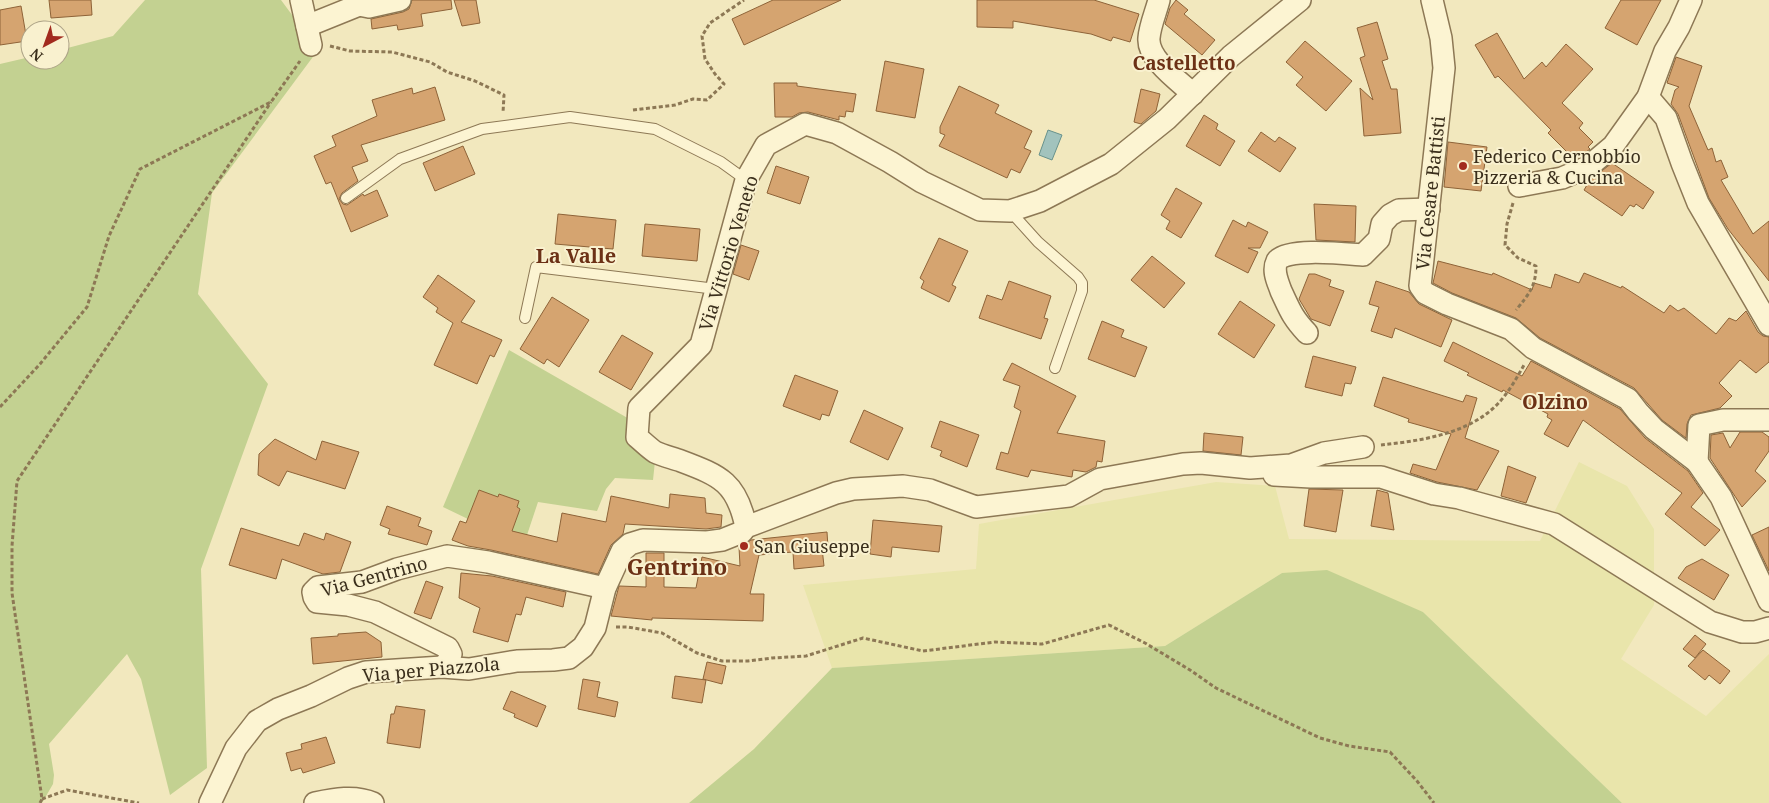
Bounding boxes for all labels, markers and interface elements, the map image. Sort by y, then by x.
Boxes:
north arrow [20,20,70,70]
text: N [26,44,47,66]
district label: Castelletto [1132,50,1236,76]
street label: Via Cesare Battisti [1410,114,1450,271]
place label: Federico Cernobbio Pizzeria & Cucina [1473,144,1641,189]
marker: Federico Cernobbio Pizzeria & Cucina [1457,160,1469,172]
street label: Via Vittorio Veneto [693,172,763,334]
district label: La Valle [536,242,616,269]
district label: Olzino [1522,388,1588,415]
place label: San Giuseppe [754,534,870,558]
marker: San Giuseppe [738,540,750,552]
street label: Via Gentrino [318,550,430,602]
district label: Gentrino [627,551,727,581]
street label: Via per Piazzola [361,651,501,687]

